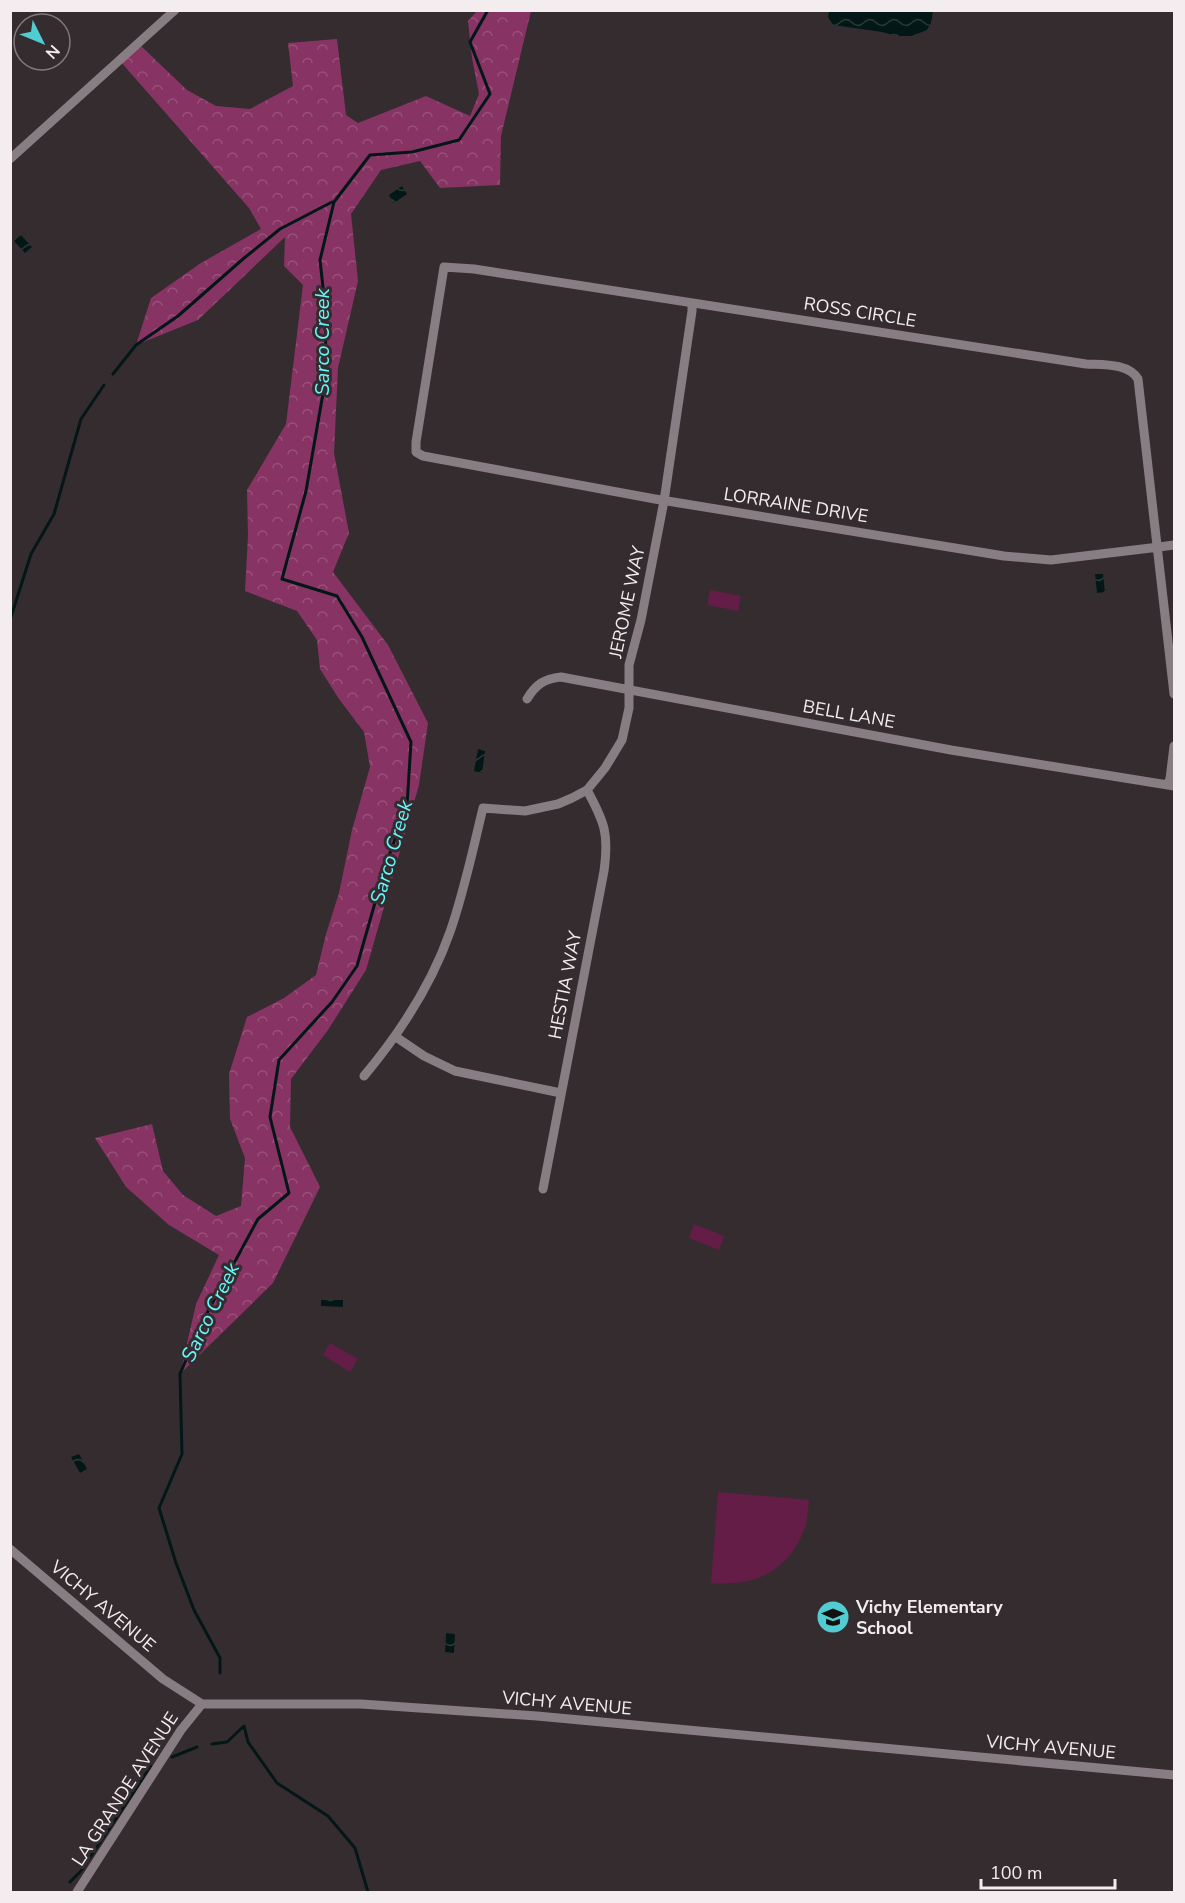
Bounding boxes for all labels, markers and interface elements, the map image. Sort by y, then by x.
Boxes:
north arrow [12,12,72,72]
text: N [40,40,64,63]
water label: Sarco Creek [309,287,336,396]
street label: ROSS CIRCLE [802,291,918,333]
street label: LORRAINE DRIVE [722,482,870,528]
street label: JEROME WAY [603,543,651,661]
street label: BELL LANE [801,694,897,734]
water label: Sarco Creek [364,796,419,907]
street label: HESTIA WAY [543,929,587,1041]
water label: Sarco Creek [175,1257,246,1366]
street label: VICHY AVENUE [45,1554,161,1657]
place label: Vichy Elementary School [855,1595,1003,1640]
school or university icon: Vichy Elementary School [815,1599,851,1635]
street label: VICHY AVENUE [500,1685,633,1721]
street label: LA GRANDE AVENUE [66,1707,184,1871]
street label: VICHY AVENUE [984,1729,1117,1765]
scale bar [981,1852,1114,1890]
text: 100 m [990,1861,1042,1885]

